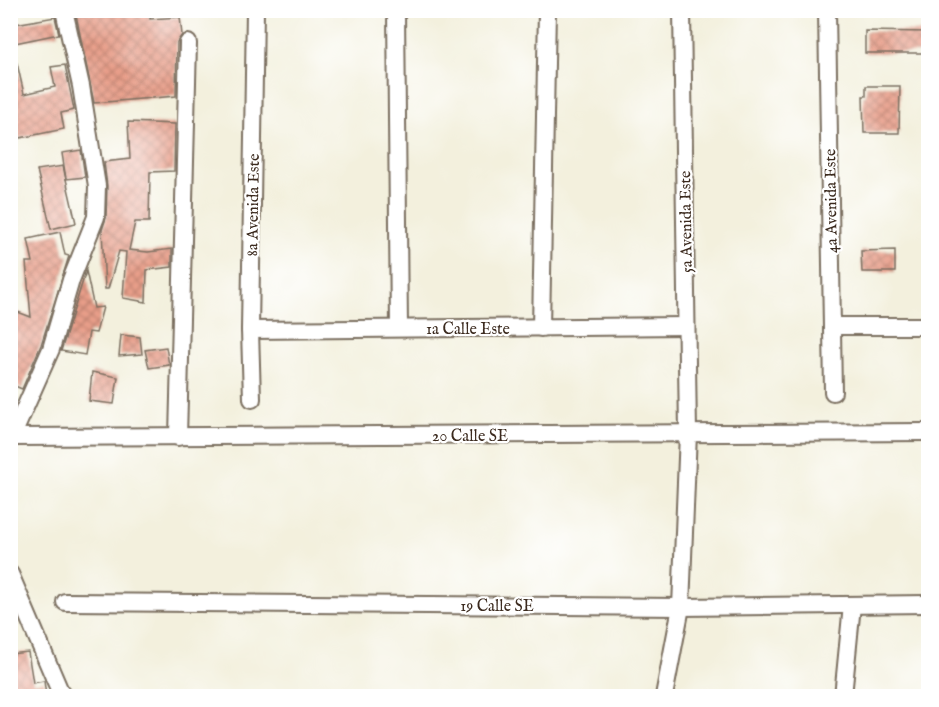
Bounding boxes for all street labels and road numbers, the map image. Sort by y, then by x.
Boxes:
street label: 4a Avenida Este [821,149,843,253]
street label: 8a Avenida Este [243,154,265,257]
street label: 5a Avenida Este [676,171,698,273]
street label: 1a Calle Este [426,320,510,340]
street label: 20 Calle SE [432,427,508,447]
street label: 19 Calle SE [460,597,534,617]

